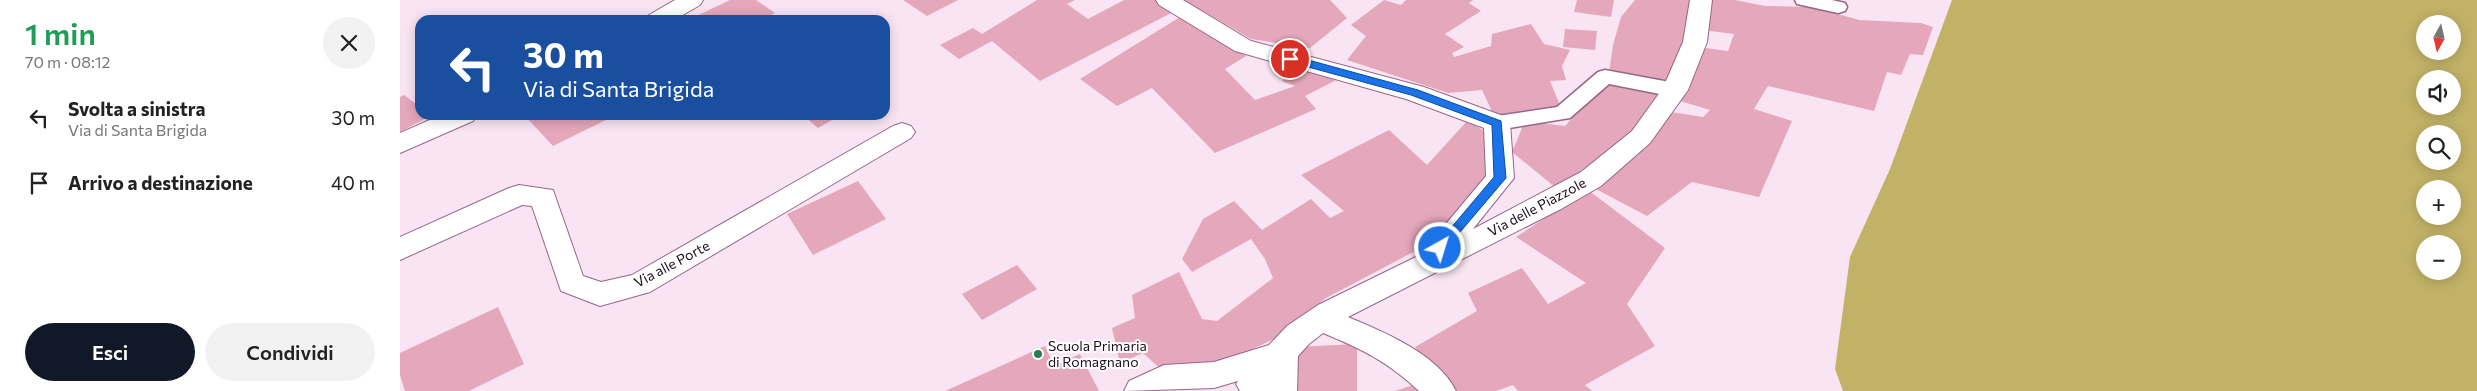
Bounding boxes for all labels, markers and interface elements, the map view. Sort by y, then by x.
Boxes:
text: 1 min [25,14,96,51]
north arrow [2416,15,2461,60]
map controls [2416,15,2461,280]
button: close [323,17,375,69]
text: 30 m [523,32,604,75]
icon: left [440,35,505,100]
pin [1269,38,1311,80]
icon: arrive [1276,45,1304,73]
text: 70 m · 08:12 [25,52,110,71]
button: sound [2416,70,2461,115]
text: Via di Santa Brigida [523,75,714,102]
text: Svolta a sinistra [68,97,206,120]
icon: left [25,104,53,132]
text: 30 m [332,106,375,129]
text: Via di Santa Brigida [68,120,207,139]
button: search [2416,125,2461,170]
icon: arrive [25,169,53,197]
text: Arrivo a destinazione [68,171,253,194]
text: 40 m [331,171,375,194]
street label: Via delle Piazzole [1485,174,1589,240]
button: + [2416,180,2461,225]
position arrow [1413,221,1465,273]
button: − [2416,235,2461,280]
street label: Via alle Porte [631,237,713,291]
button: Esci [25,323,195,381]
button: Condividi [205,323,375,381]
place label: Scuola Primaria di Romagnano [1048,337,1147,370]
marker: Scuola Primaria di Romagnano [1032,348,1044,360]

